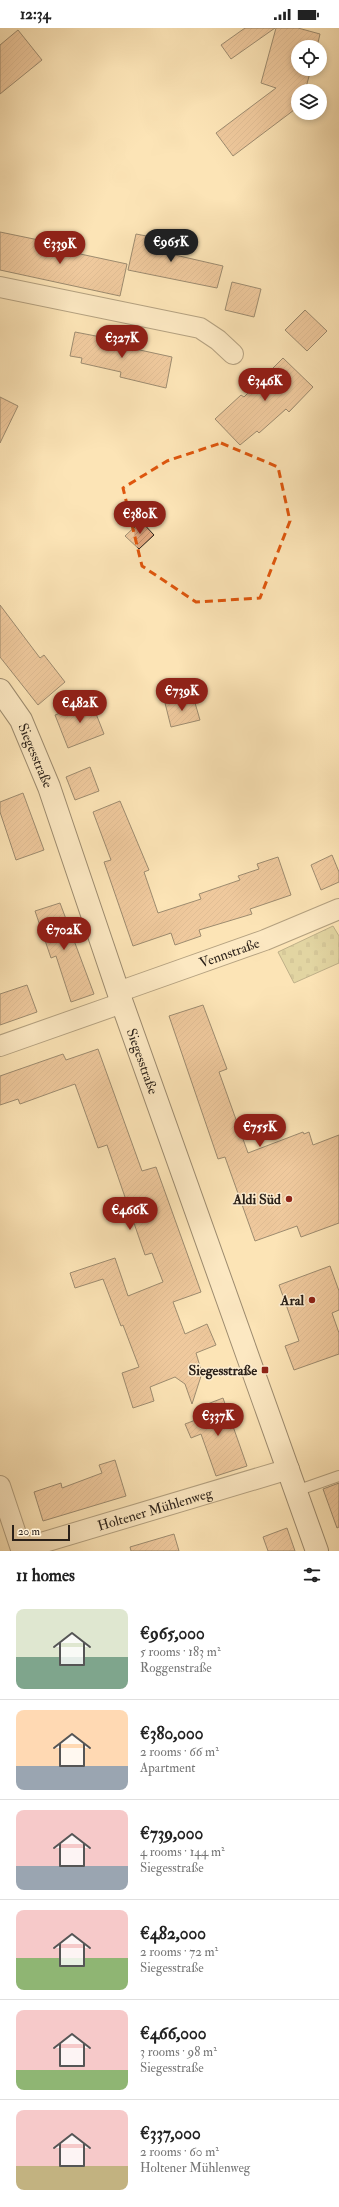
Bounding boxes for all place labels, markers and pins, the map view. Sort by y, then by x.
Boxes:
pin: €965K [143,229,199,263]
pin: €339K [32,231,88,265]
pin: €327K [94,325,150,359]
pin: €346K [237,368,293,402]
pin: €380K [112,501,168,535]
pin: €739K [154,678,210,712]
pin: €482K [52,690,108,724]
pin: €702K [36,917,92,951]
pin: €755K [232,1114,288,1148]
place label: Aldi Süd [232,1191,281,1208]
marker: Aldi Süd [284,1194,294,1204]
pin: €466K [102,1197,158,1231]
place label: Aral [280,1292,304,1309]
marker: Aral [307,1295,317,1305]
place label: Siegesstraße [188,1362,257,1380]
marker: Siegesstraße [260,1365,270,1375]
pin: €337K [190,1403,246,1437]

